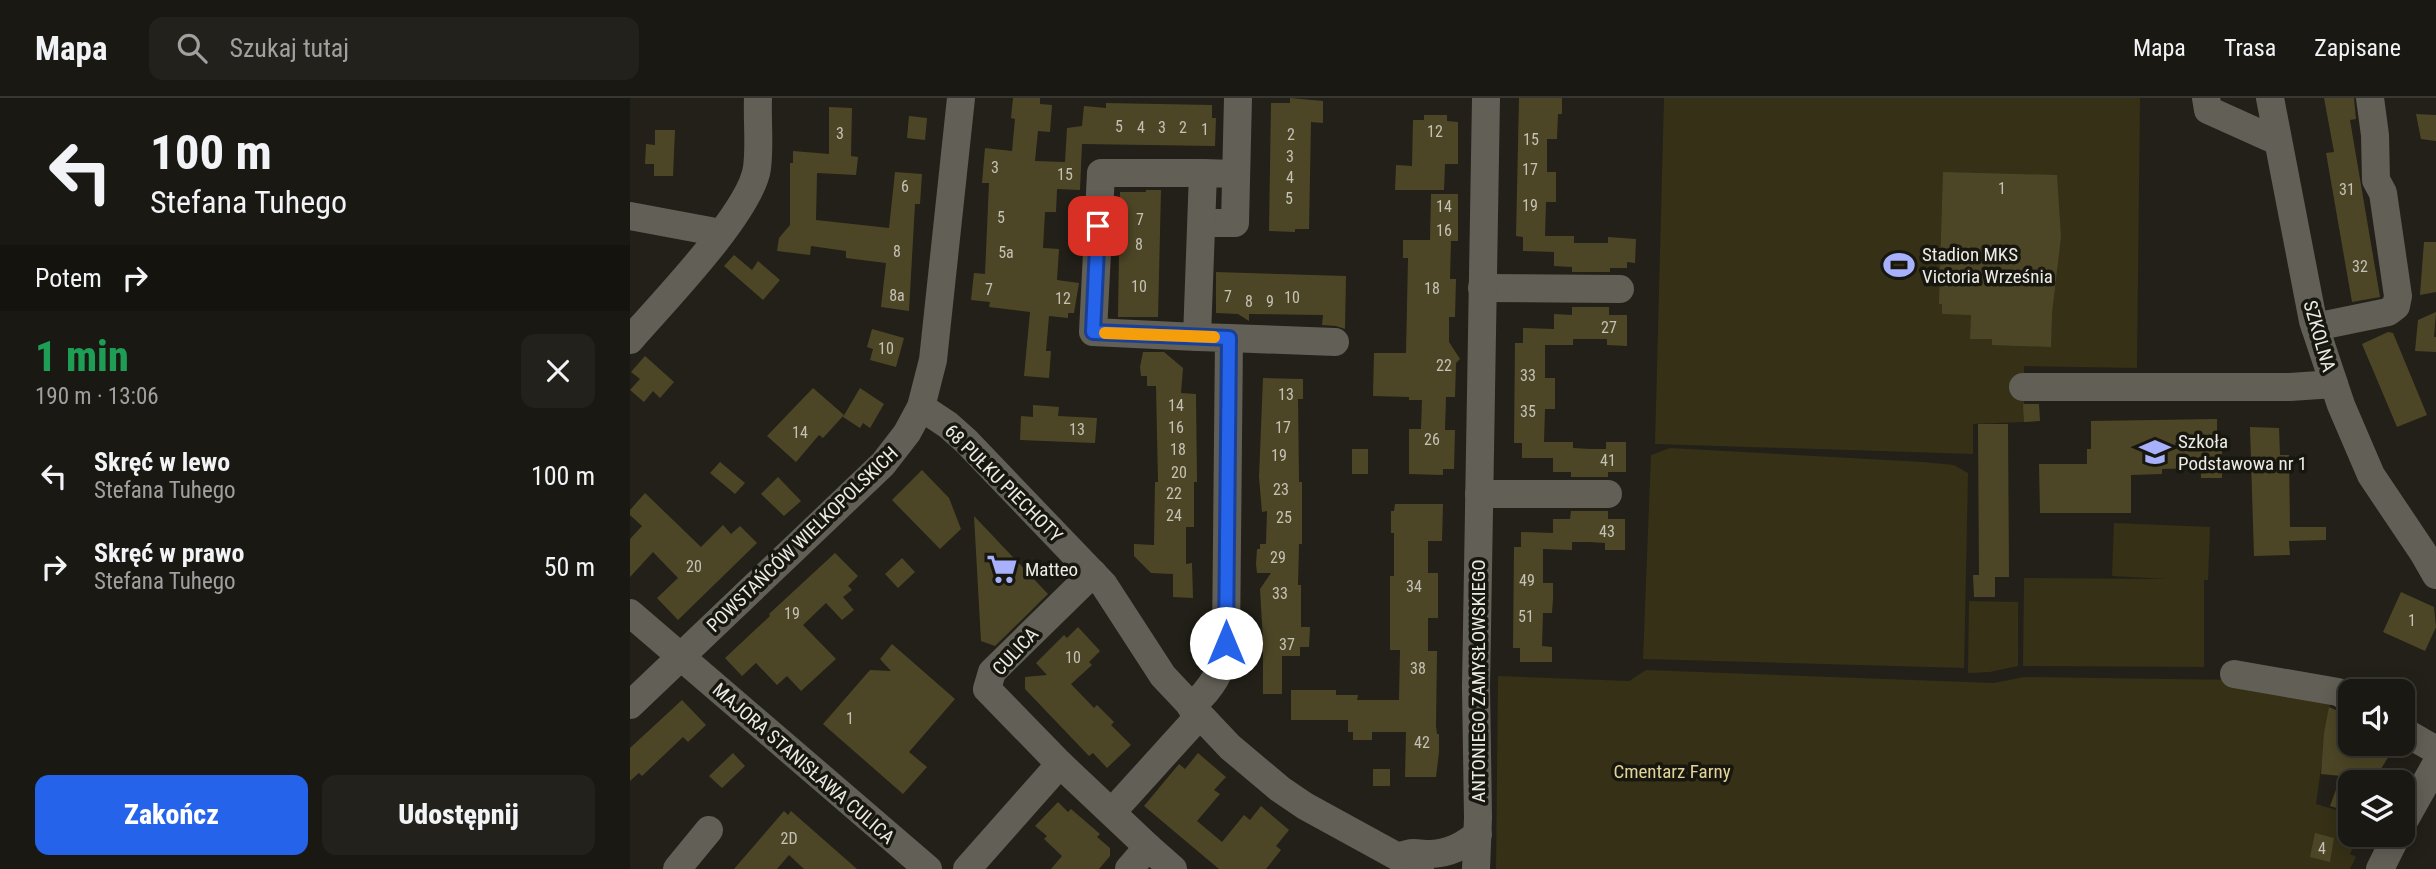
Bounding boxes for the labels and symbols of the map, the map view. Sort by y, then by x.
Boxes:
house number: 5 [1115,117,1123,136]
house number: 4 [1137,118,1145,137]
house number: 3 [1158,118,1166,137]
house number: 2 [1179,118,1187,137]
house number: 1 [1201,120,1209,139]
house number: 12 [1427,122,1443,141]
house number: 3 [836,124,844,143]
house number: 2 [1287,125,1295,144]
house number: 15 [1523,130,1539,149]
house number: 3 [1286,147,1294,166]
house number: 3 [991,158,999,177]
house number: 17 [1522,160,1538,179]
house number: 15 [1057,165,1073,184]
house number: 4 [1286,168,1294,187]
house number: 6 [901,177,909,196]
house number: 1 [1998,179,2006,198]
house number: 31 [2339,180,2355,199]
house number: 5 [1285,189,1293,208]
pin [1068,196,1128,256]
house number: 19 [1522,196,1538,215]
house number: 14 [1436,197,1452,216]
house number: 5 [997,208,1005,227]
house number: 7 [1136,210,1144,229]
house number: 16 [1436,221,1452,240]
house number: 8 [1135,235,1143,254]
house number: 8 [893,242,901,261]
house number: 5a [998,243,1014,262]
place label: Stadion MKS Victoria Września [1922,243,2053,288]
sports icon: Stadion MKS Victoria Września [1882,248,1916,282]
house number: 32 [2352,257,2368,276]
house number: 10 [1131,277,1147,296]
house number: 18 [1424,279,1440,298]
house number: 7 [985,280,993,299]
house number: 8a [889,286,905,305]
house number: 7 [1224,287,1232,306]
house number: 10 [1284,288,1300,307]
house number: 12 [1055,289,1071,308]
house number: 8 [1245,292,1253,311]
house number: 9 [1266,292,1274,311]
street label: SZKOLNA [2298,298,2341,375]
house number: 27 [1601,318,1617,337]
house number: 10 [878,339,894,358]
house number: 22 [1436,356,1452,375]
house number: 33 [1520,366,1536,385]
house number: 13 [1278,385,1294,404]
house number: 14 [1168,396,1184,415]
house number: 35 [1520,402,1536,421]
house number: 16 [1168,418,1184,437]
house number: 17 [1275,418,1291,437]
street label: 68 PUŁKU PIECHOTY [940,420,1067,547]
house number: 13 [1069,420,1085,439]
house number: 14 [792,423,808,442]
house number: 26 [1424,430,1440,449]
place label: Szkoła Podstawowa nr 1 [2178,430,2307,475]
school or university icon: Szkoła Podstawowa nr 1 [2138,435,2172,469]
house number: 18 [1170,440,1186,459]
street label: POWSTAŃCÓW WIELKOPOLSKICH [702,442,903,637]
house number: 19 [1271,446,1287,465]
house number: 41 [1600,451,1616,470]
house number: 20 [1171,463,1187,482]
house number: 23 [1273,480,1289,499]
house number: 22 [1166,484,1182,503]
house number: 24 [1166,506,1182,525]
house number: 25 [1276,508,1292,527]
house number: 43 [1599,522,1615,541]
house number: 29 [1270,548,1286,567]
supermarket icon: Matteo [985,552,1019,586]
house number: 20 [686,557,702,576]
place label: Matteo [1025,558,1078,581]
street label: ANTONIEGO ZAMYSŁOWSKIEGO [1467,559,1490,803]
house number: 49 [1519,571,1535,590]
house number: 34 [1406,577,1422,596]
house number: 33 [1272,584,1288,603]
house number: 19 [784,604,800,623]
position arrow [1189,606,1263,680]
house number: 51 [1518,607,1534,626]
house number: 1 [2408,611,2416,630]
street label: CULICA [988,623,1043,680]
house number: 37 [1279,635,1295,654]
house number: 10 [1065,648,1081,667]
house number: 38 [1410,659,1426,678]
street label: MAJORA STANISŁAWA CULICA [708,678,899,849]
house number: 1 [846,709,854,728]
house number: 42 [1414,733,1430,752]
park label: Cmentarz Farny [1613,760,1731,783]
house number: 2D [780,829,798,848]
house number: 4 [2318,839,2326,858]

